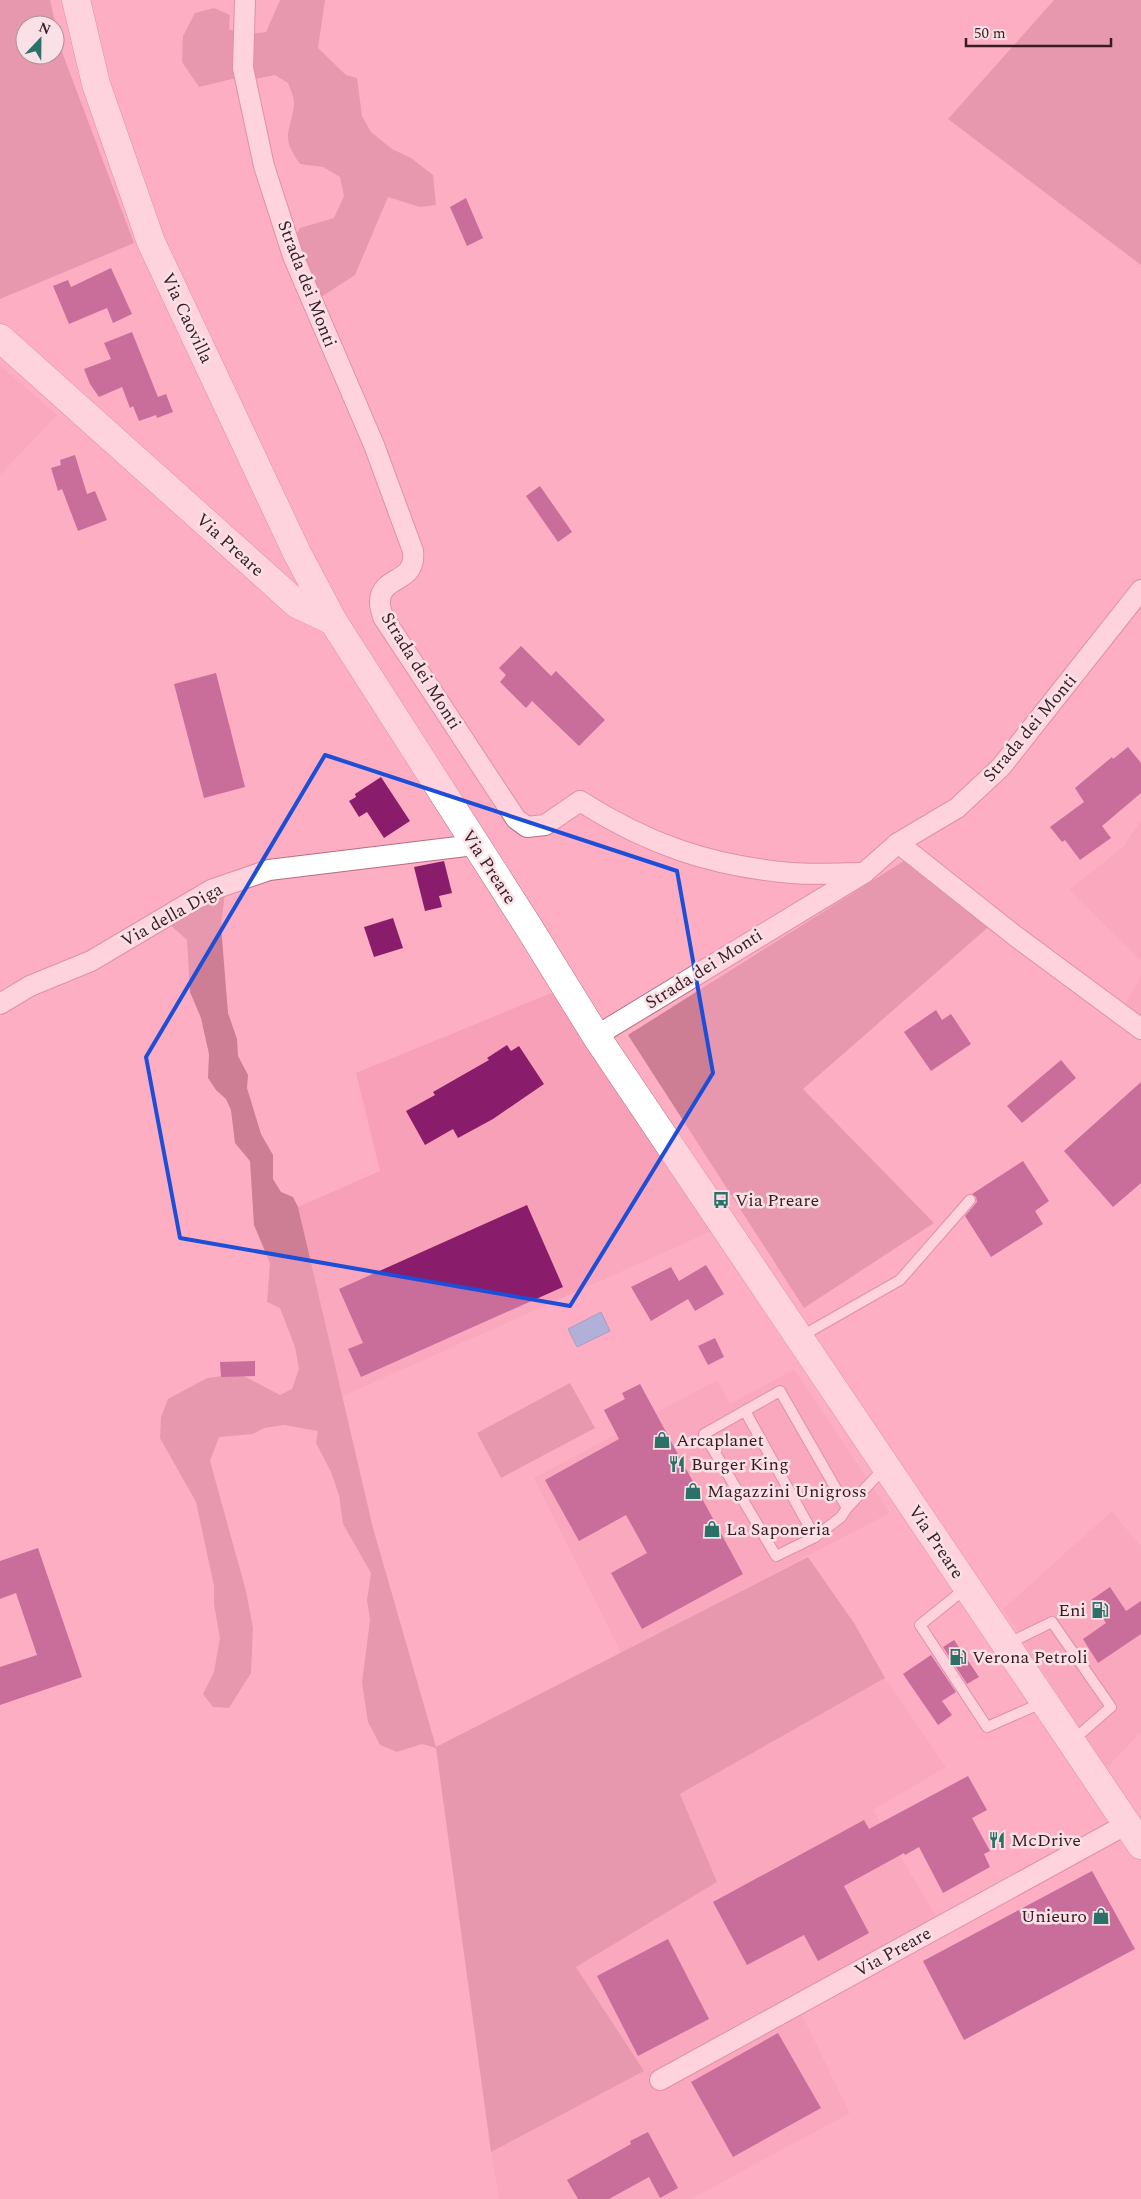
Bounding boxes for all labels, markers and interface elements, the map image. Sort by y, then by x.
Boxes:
north arrow [15,15,65,65]
scale bar [966,15,1111,47]
text: N [35,17,54,40]
text: 50 m [974,22,1006,45]
street label: Strada dei Monti [270,217,344,351]
street label: Via Caovilla [154,268,220,368]
street label: Via Preare [190,507,270,583]
street label: Strada dei Monti [374,607,468,735]
street label: Strada dei Monti [977,668,1083,788]
street label: Via Preare [455,824,523,910]
street label: Via della Diga [116,876,228,954]
street label: Strada dei Monti [640,922,768,1016]
place label: Via Preare [735,1187,819,1214]
bus stop icon: Via Preare [711,1190,731,1210]
place label: Arcaplanet [676,1427,764,1454]
shop icon: Arcaplanet [652,1430,672,1450]
place label: Burger King [691,1451,789,1478]
restaurant icon: Burger King [667,1454,687,1474]
place label: Magazzini Unigross [707,1478,867,1505]
shop icon: Magazzini Unigross [683,1481,703,1501]
street label: Via Preare [901,1500,971,1584]
place label: La Saponeria [726,1516,830,1543]
shop icon: La Saponeria [702,1519,722,1539]
place label: Eni [1058,1597,1086,1624]
fuel station icon: Eni [1090,1600,1110,1620]
place label: Verona Petroli [972,1644,1088,1671]
fuel station icon: Verona Petroli [948,1647,968,1667]
place label: McDrive [1011,1827,1081,1854]
restaurant icon: McDrive [987,1830,1007,1850]
place label: Unieuro [1021,1903,1087,1930]
shop icon: Unieuro [1091,1906,1111,1926]
street label: Via Preare [850,1920,936,1984]

